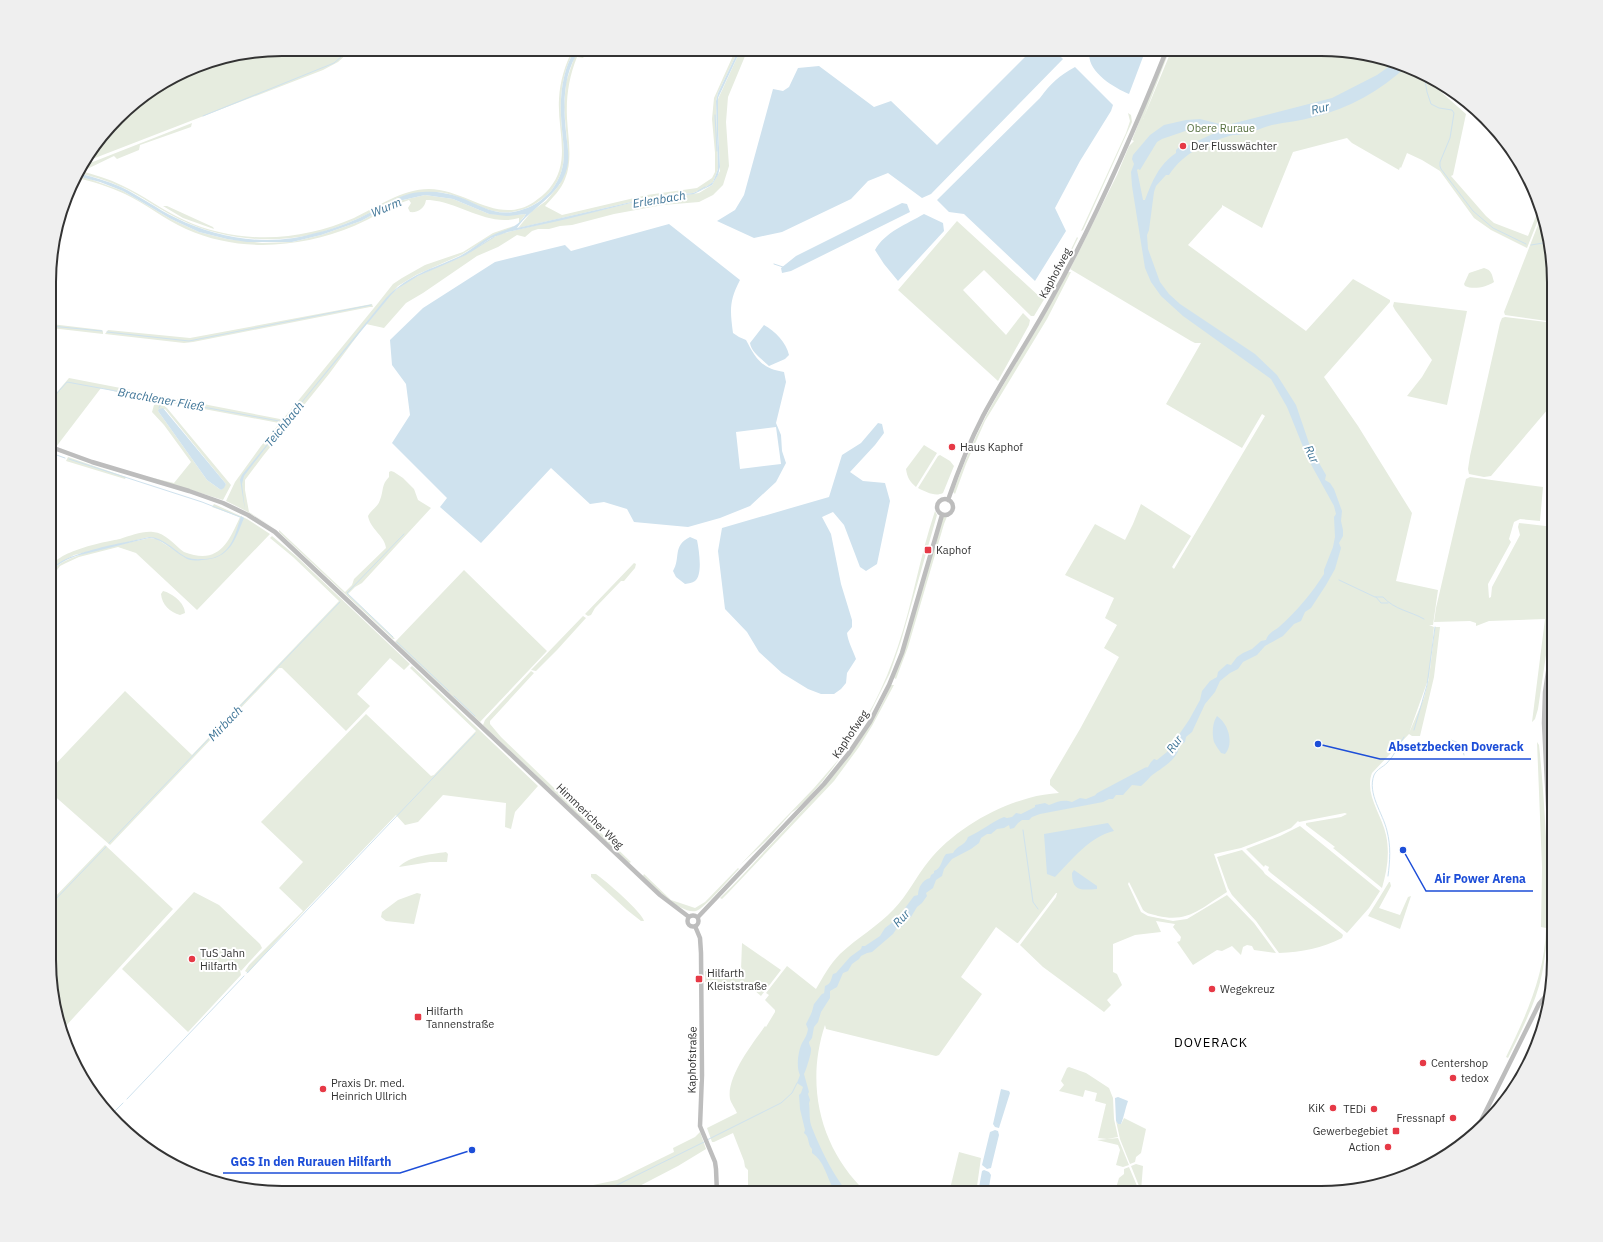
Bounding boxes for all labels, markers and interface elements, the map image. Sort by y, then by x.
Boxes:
water label: Rur [1309,98,1331,117]
park label: Obere Ruraue [1187,121,1255,135]
place label: Der Flusswächter [1191,139,1277,153]
marker: Der Flusswächter [1178,141,1188,151]
water label: Erlenbach [631,187,687,211]
water label: Wurm [369,194,403,220]
street label: Kaphofweg [1036,245,1074,301]
water label: Brachlener Fließ [117,384,206,414]
water label: Teichbach [261,398,307,450]
place label: Haus Kaphof [960,440,1023,454]
marker: Haus Kaphof [947,442,957,452]
water label: Rur [1301,442,1323,466]
place label: Kaphof [936,543,971,557]
marker: Kaphof [923,545,933,555]
water label: Mirbach [205,702,246,744]
street label: Kaphofweg [829,707,871,761]
water label: Rur [1163,732,1186,756]
callout: Absetzbecken Doverack [1380,735,1531,759]
text: Absetzbecken Doverack [1388,739,1524,754]
street label: Himmericher Weg [553,780,627,852]
callout: Air Power Arena [1426,867,1533,891]
text: Air Power Arena [1434,871,1526,886]
water label: Rur [889,906,913,930]
place label: TuS Jahn Hilfarth [200,946,245,973]
marker: TuS Jahn Hilfarth [187,954,197,964]
place label: Hilfarth Kleiststraße [707,966,767,993]
marker: Hilfarth Kleiststraße [694,974,704,984]
place label: Wegekreuz [1220,982,1275,996]
marker: Wegekreuz [1207,984,1217,994]
place label: Hilfarth Tannenstraße [426,1004,494,1031]
marker: Hilfarth Tannenstraße [413,1012,423,1022]
street label: Kaphofstraße [684,1026,700,1094]
district label: DOVERACK [1174,1034,1248,1051]
place label: Centershop [1431,1056,1488,1070]
marker: Centershop [1418,1058,1428,1068]
place label: tedox [1461,1071,1489,1085]
marker: tedox [1448,1073,1458,1083]
place label: Praxis Dr. med. Heinrich Ullrich [331,1076,407,1103]
marker: Praxis Dr. med. Heinrich Ullrich [318,1084,328,1094]
place label: KiK [1308,1101,1325,1115]
place label: TEDi [1343,1102,1366,1116]
marker: KiK [1328,1103,1338,1113]
marker: TEDi [1369,1104,1379,1114]
place label: Fressnapf [1396,1111,1445,1125]
marker: Fressnapf [1448,1113,1458,1123]
place label: Gewerbegebiet [1313,1124,1388,1138]
marker: Gewerbegebiet [1391,1126,1401,1136]
place label: Action [1348,1140,1380,1154]
marker: Action [1383,1142,1393,1152]
callout: GGS In den Rurauen Hilfarth [223,1149,400,1173]
text: GGS In den Rurauen Hilfarth [231,1154,391,1169]

